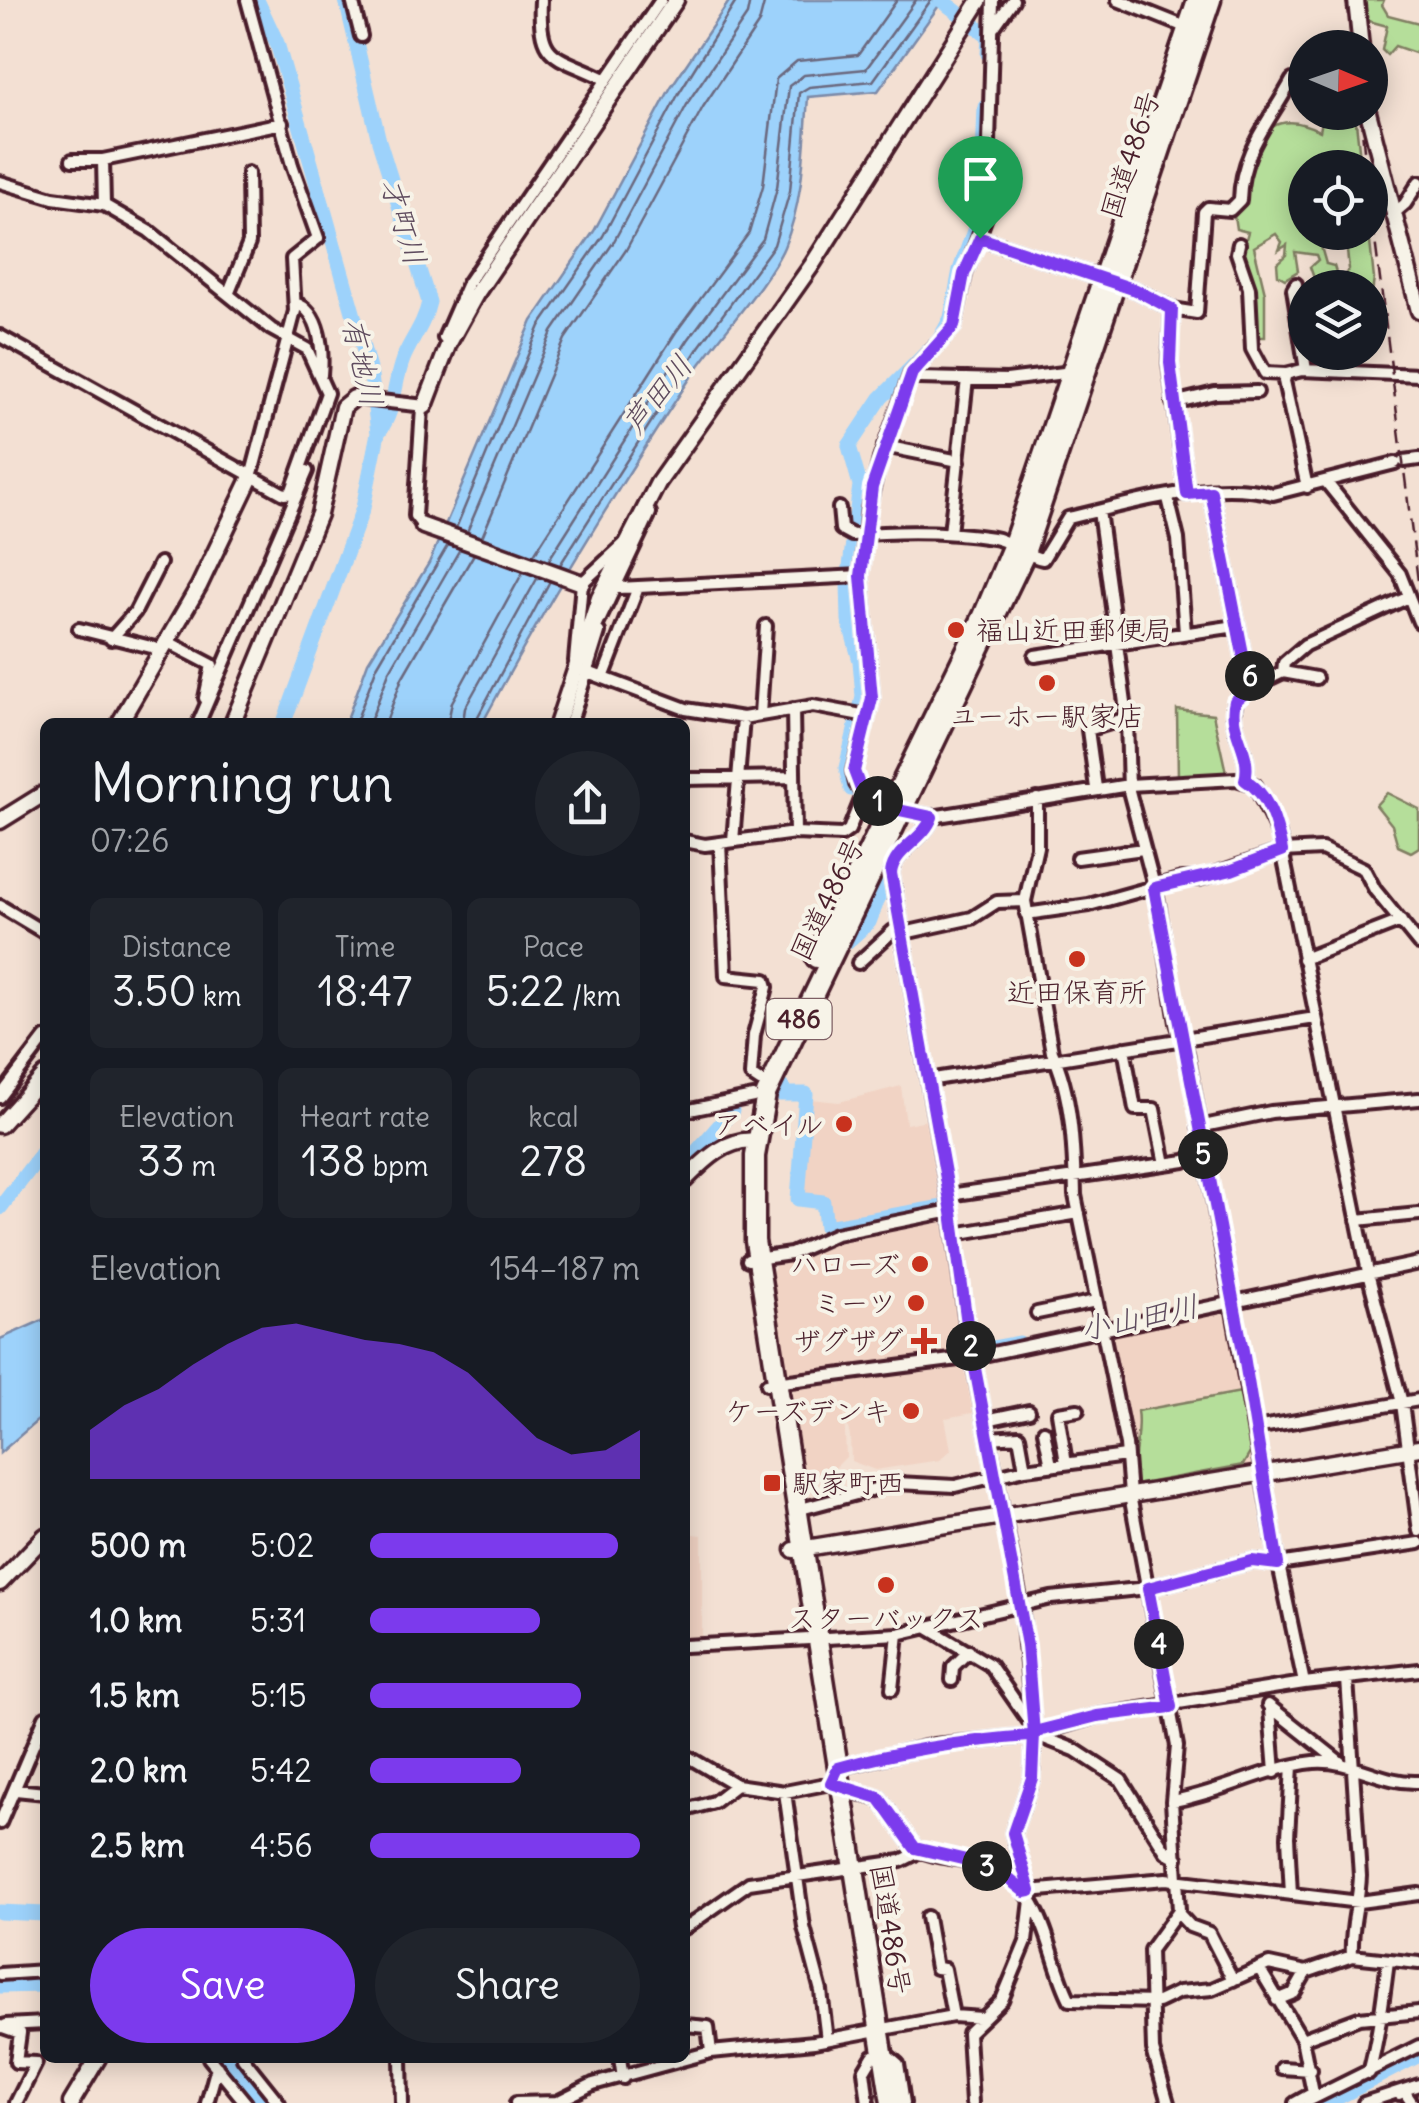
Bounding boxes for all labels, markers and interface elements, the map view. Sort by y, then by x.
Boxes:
north arrow [1288,30,1388,130]
map controls [1288,30,1388,370]
street label: 国道486号 [1092,86,1168,224]
pin [938,136,1023,239]
button: locate [1288,150,1388,250]
icon: arrive [953,151,1008,206]
water label: 才町川 [373,172,435,270]
button: layers [1288,270,1388,370]
water label: 有地川 [334,314,392,410]
water label: 芦田川 [614,347,700,441]
place label: 福山近田郵便局 [976,612,1172,648]
marker: 福山近田郵便局 [945,619,967,641]
pin: 6 [1225,651,1275,701]
text: 6 [1242,658,1258,694]
marker: ユーホー駅家店 [1036,672,1058,694]
place label: ユーホー駅家店 [950,698,1144,734]
text: Morning run [90,748,394,817]
button: share [535,751,640,856]
pin: 1 [853,776,903,826]
text: 1 [872,783,884,819]
text: 07:26 [90,820,170,861]
street label: 国道486号 [782,832,872,966]
text: Distance [122,929,231,965]
text: Time [335,929,395,965]
text: Pace [523,929,584,965]
marker: 近田保育所 [1066,948,1088,970]
text: 3.50 [112,965,196,1017]
text: 18:47 [318,965,412,1017]
text: 5:22 [486,965,565,1017]
place label: 近田保育所 [1007,974,1147,1010]
text: km [196,978,242,1014]
text: /km [565,978,621,1014]
road number: 486 [766,999,832,1039]
text: Elevation [119,1099,234,1135]
text: Heart rate [300,1099,430,1135]
text: kcal [528,1099,579,1135]
place label: アベイル [714,1106,824,1142]
marker: アベイル [833,1113,855,1135]
pin: 5 [1178,1129,1228,1179]
text: 33 [137,1135,185,1187]
text: 138 [301,1135,366,1187]
text: 278 [519,1135,587,1187]
text: 5 [1195,1136,1211,1172]
text: m [185,1148,216,1184]
text: bpm [366,1148,429,1184]
place label: ハローズ [790,1246,900,1282]
text: Elevation [90,1248,221,1289]
text: 154–187 m [490,1248,640,1289]
marker: ハローズ [909,1253,931,1275]
place label: ミーツ [813,1285,896,1321]
water label: 小山田川 [1076,1286,1202,1348]
marker: ミーツ [905,1292,927,1314]
pin: 2 [946,1321,996,1371]
place label: ザグザグ [793,1323,904,1359]
text: 2 [963,1328,979,1364]
marker: ザグザグ [913,1330,935,1352]
place label: ケーズデンキ [725,1393,891,1429]
marker: ケーズデンキ [900,1400,922,1422]
place label: 駅家町西 [792,1465,904,1501]
marker: 駅家町西 [761,1472,783,1494]
text: 500 m [90,1525,186,1566]
text: 5:02 [250,1525,314,1566]
marker: スターバックス [875,1574,897,1596]
text: 1.0 km [90,1600,182,1641]
text: 5:31 [250,1600,306,1641]
place label: スターバックス [788,1600,984,1636]
pin: 4 [1134,1619,1184,1669]
text: 4 [1151,1626,1167,1662]
text: 1.5 km [90,1675,180,1716]
text: 5:15 [250,1675,307,1716]
text: 2.0 km [90,1750,187,1791]
text: 5:42 [250,1750,312,1791]
text: 2.5 km [90,1825,185,1866]
text: 4:56 [250,1825,313,1866]
pin: 3 [962,1841,1012,1891]
text: 3 [979,1848,995,1884]
street label: 国道486号 [863,1861,919,1997]
button: Save [90,1928,355,2043]
button: Share [375,1928,640,2043]

